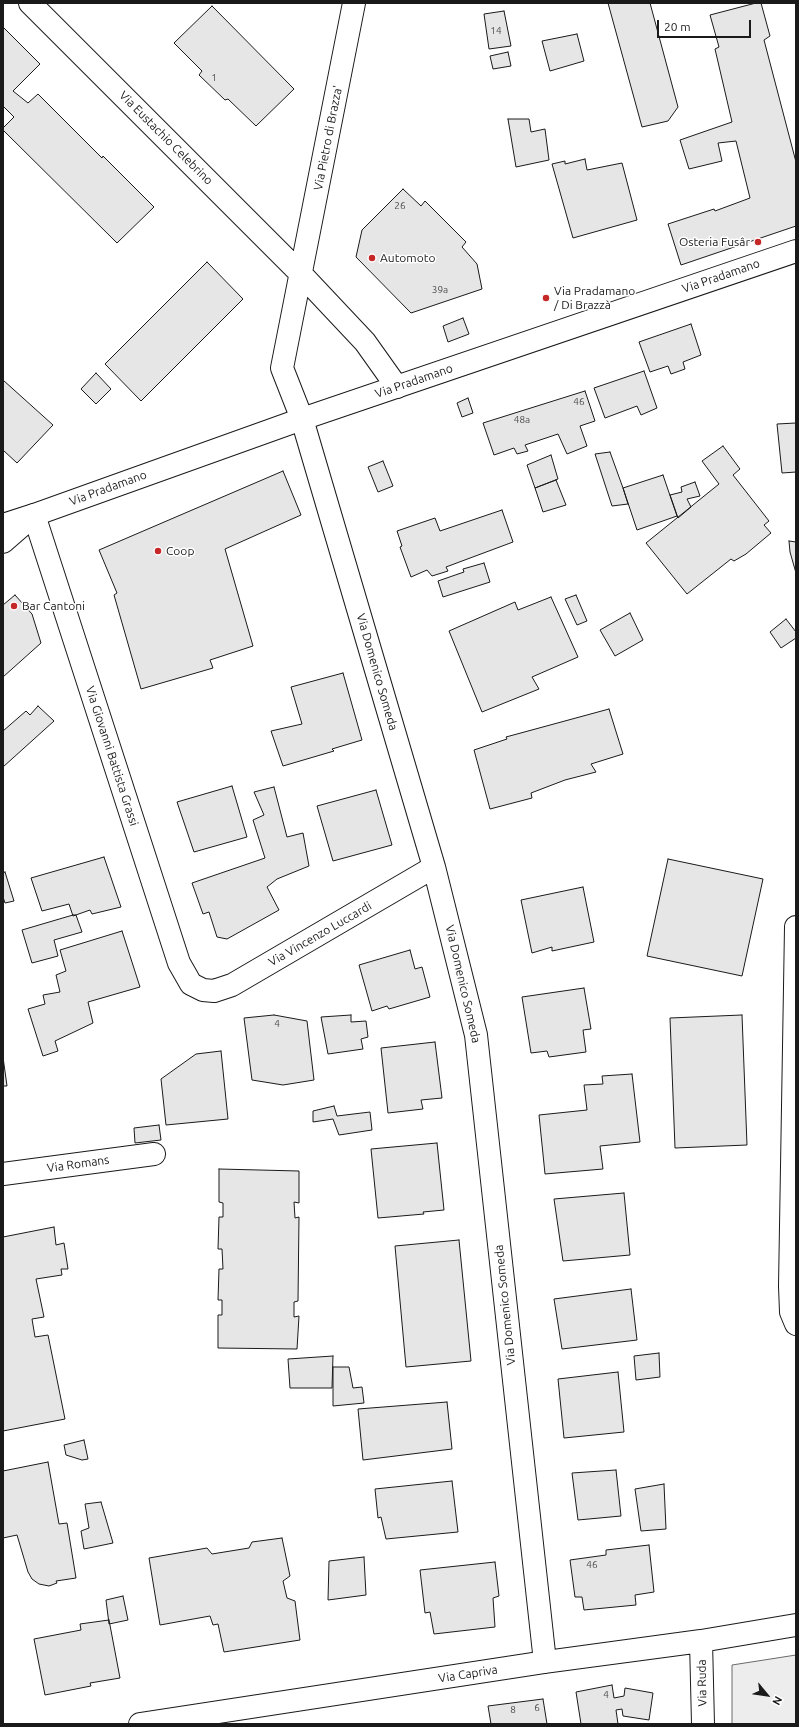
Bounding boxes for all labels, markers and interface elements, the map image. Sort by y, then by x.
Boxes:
scale bar [659,12,753,38]
text: 20 m [664,20,691,33]
house number: 14 [490,25,502,37]
house number: 1 [211,72,217,84]
street label: Via Pietro di Brazza' [311,84,345,192]
street label: Via Eustachio Celebrino [116,88,216,188]
house number: 26 [394,200,406,212]
place label: Osteria Fusâr [679,235,750,249]
marker: Osteria Fusâr [753,237,763,247]
place label: Automoto [380,251,435,265]
marker: Automoto [367,253,377,263]
street label: Via Pradamano [680,256,762,296]
house number: 39a [432,284,448,296]
place label: Via Pradamano / Di Brazzà [554,284,635,312]
marker: Via Pradamano / Di Brazzà [541,293,551,303]
street label: Via Pradamano [373,361,455,401]
house number: 46 [573,396,585,408]
house number: 48a [514,414,530,426]
street label: Via Pradamano [67,467,149,509]
place label: Coop [166,544,194,558]
marker: Coop [153,546,163,556]
place label: Bar Cantoni [22,599,85,613]
marker: Bar Cantoni [9,601,19,611]
street label: Via Domenico Someda [353,612,401,732]
street label: Via Giovanni Battista Grassi [83,684,141,828]
street label: Via Vincenzo Luccardi [266,899,374,969]
street label: Via Domenico Someda [442,923,484,1045]
house number: 4 [274,1018,280,1030]
street label: Via Romans [46,1152,110,1176]
street label: Via Domenico Someda [492,1244,518,1366]
house number: 46 [586,1559,598,1571]
street label: Via Ruda [694,1659,710,1707]
street label: Via Capriva [437,1662,499,1686]
north arrow [747,1675,787,1715]
house number: 4 [603,1689,609,1701]
text: N [770,1694,785,1707]
house number: 6 [534,1702,540,1714]
house number: 8 [510,1704,516,1716]

